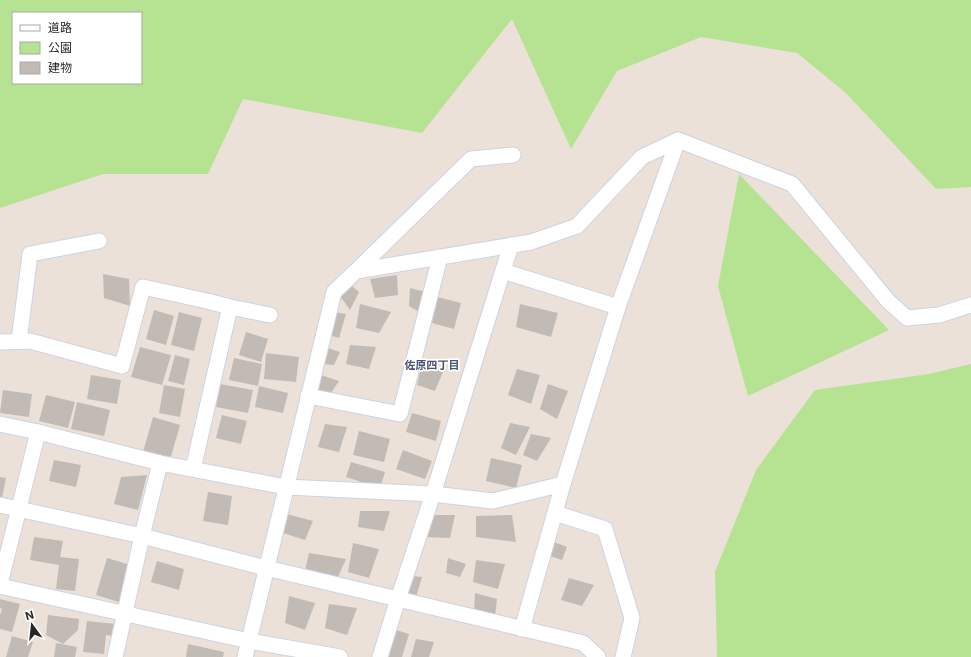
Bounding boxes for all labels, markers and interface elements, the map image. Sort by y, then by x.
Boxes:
legend [12,12,142,84]
text: 道路 [48,20,72,35]
text: 公園 [48,40,72,55]
text: 建物 [48,60,72,75]
district label: 佐原四丁目 [405,358,460,372]
north arrow [12,605,52,645]
text: N [24,607,35,623]

